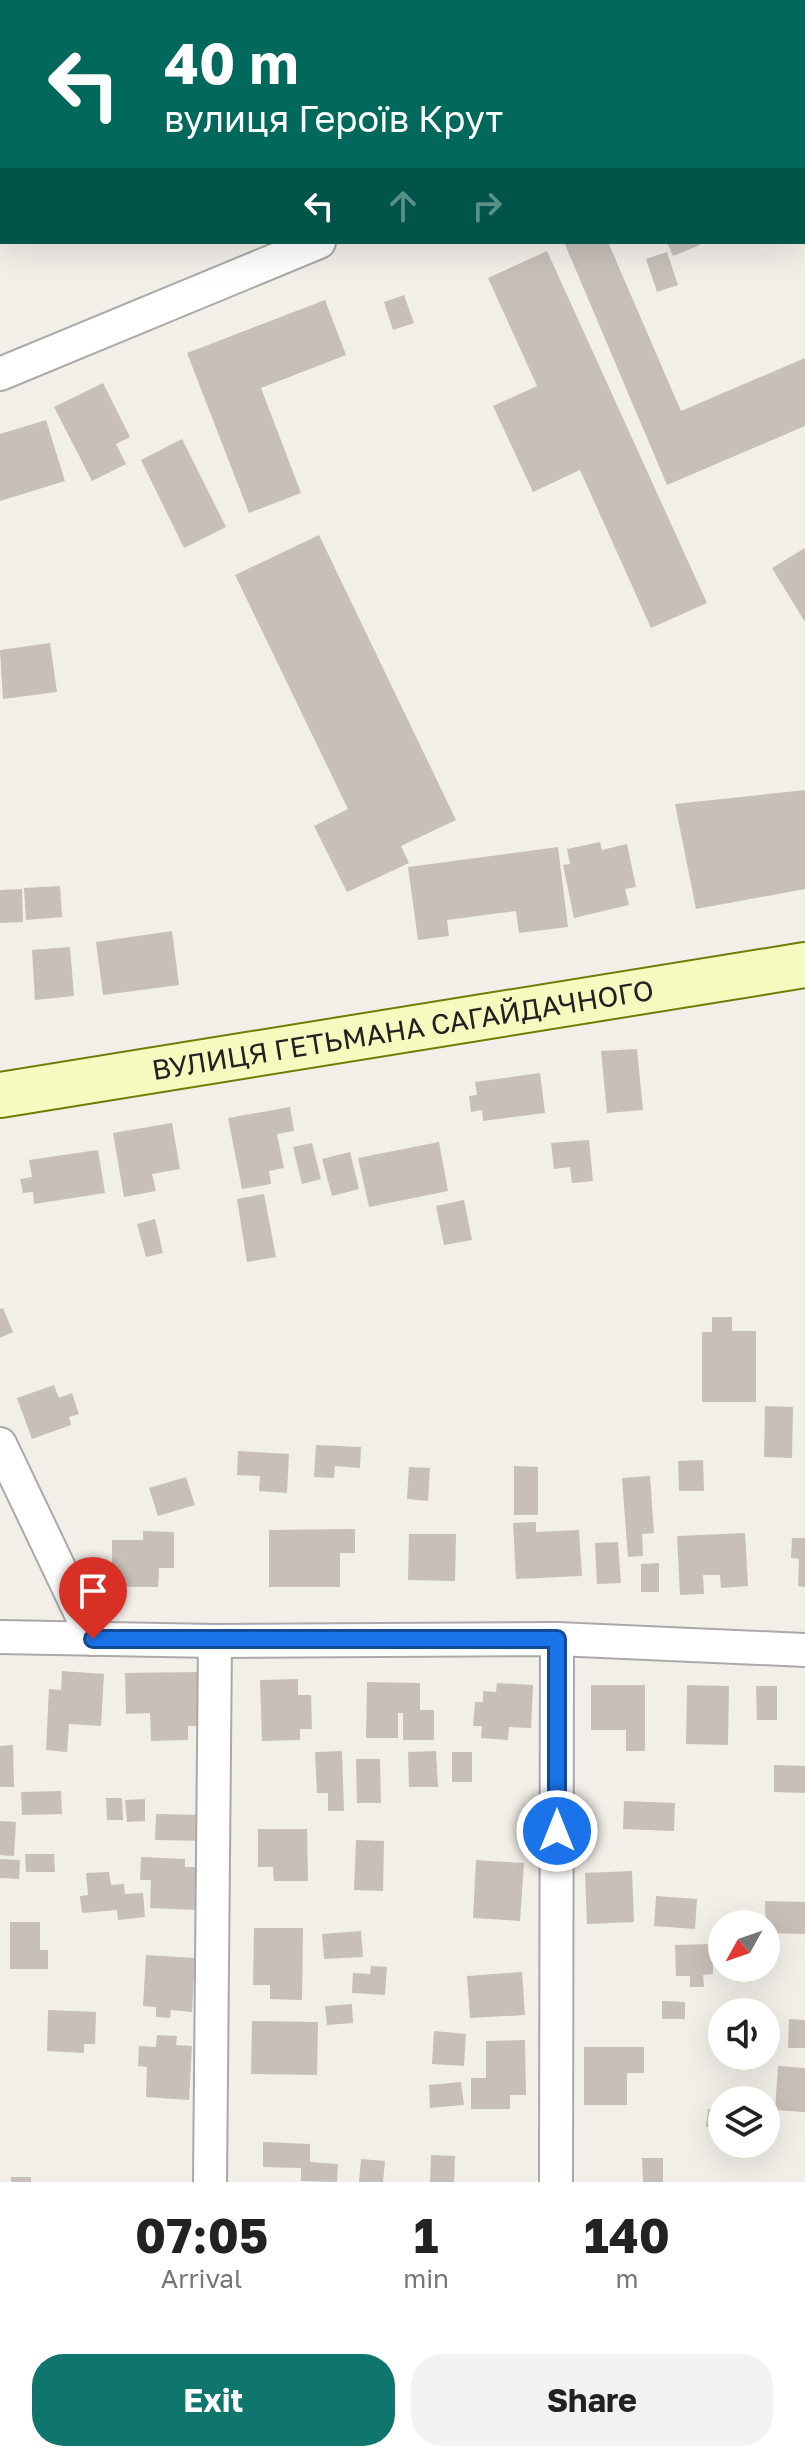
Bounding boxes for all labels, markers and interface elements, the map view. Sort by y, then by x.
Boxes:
text: 40 m [164,29,298,96]
icon: left [32,32,136,136]
text: вулиця Героїв Крут [164,97,503,140]
icon: left [297,184,341,228]
icon: ahead [381,184,425,228]
icon: right [465,184,509,228]
street label: ВУЛИЦЯ ГЕТЬМАНА САГАЙДАЧНОГО [149,973,656,1086]
pin [59,1557,127,1639]
icon: arrive [71,1569,115,1613]
position arrow [515,1789,599,1873]
north arrow [708,1910,780,1982]
map controls [708,1910,780,2158]
button: sound [708,1998,780,2070]
button: layers [708,2086,780,2158]
text: 07:05 [135,2206,268,2264]
text: 1 [414,2206,438,2264]
text: 140 [584,2206,670,2264]
text: Arrival [161,2263,242,2294]
text: min [403,2263,449,2294]
text: m [616,2263,639,2294]
button: Exit [32,2354,395,2446]
button: Share [411,2354,773,2446]

